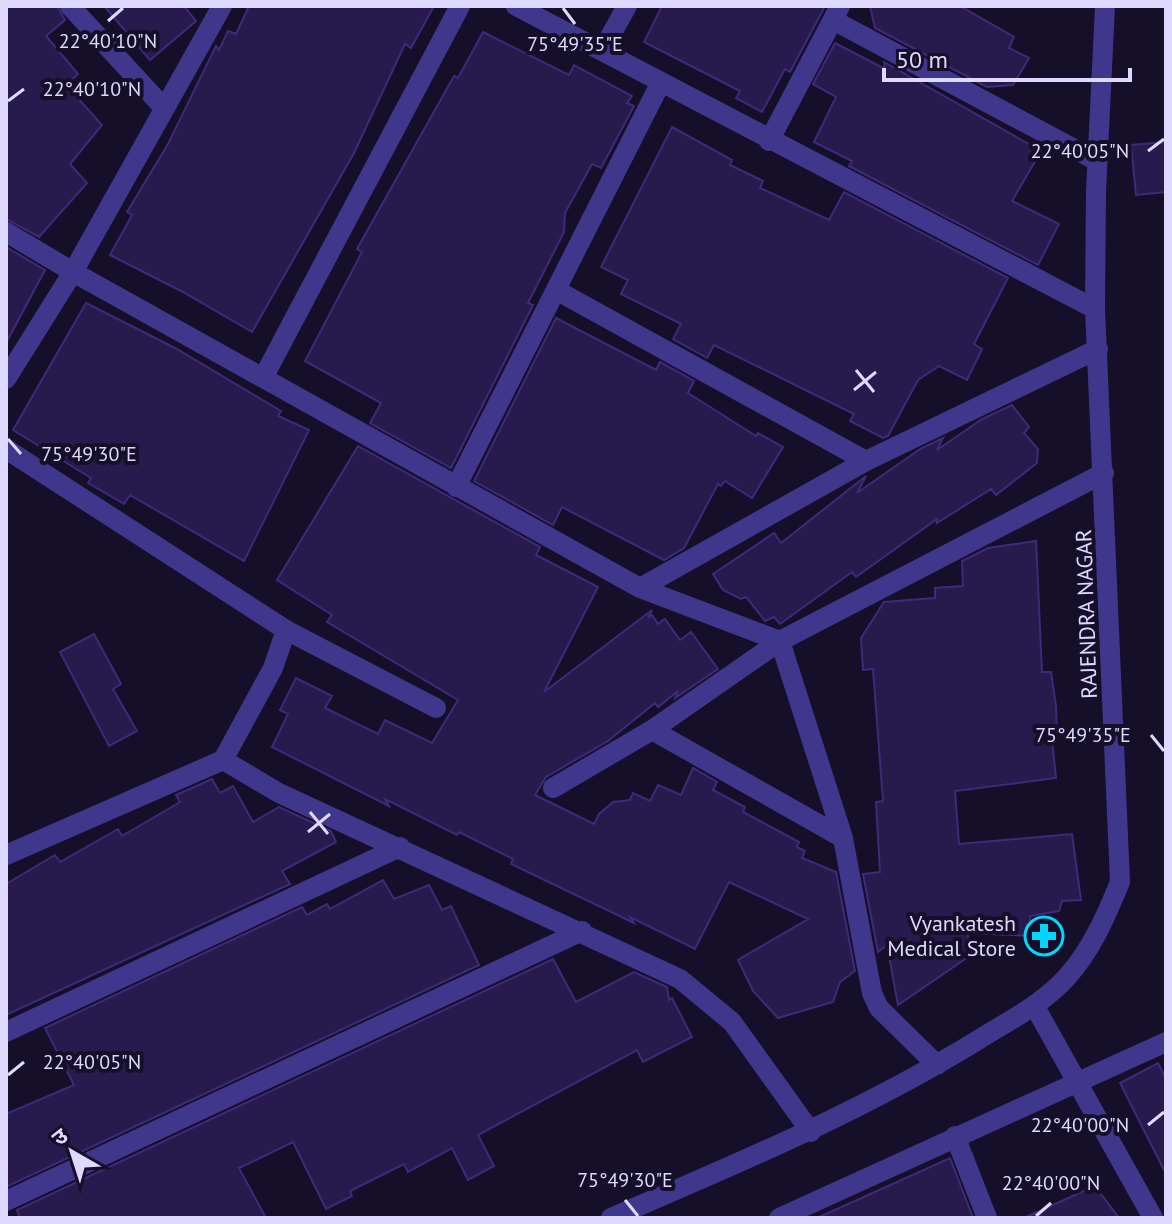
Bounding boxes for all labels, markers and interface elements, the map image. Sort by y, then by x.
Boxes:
text: 22°40'10"N [59,28,157,54]
text: 75°49'35"E [527,31,623,57]
scale bar [884,32,1130,82]
text: 50 m [896,44,948,75]
text: 22°40'10"N [43,76,141,102]
text: 22°40'05"N [1031,138,1129,164]
text: 75°49'30"E [41,441,137,467]
street label: RAJENDRA NAGAR [1069,529,1103,699]
text: 75°49'35"E [1035,722,1131,748]
place label: Vyankatesh Medical Store [887,909,1016,962]
pharmacy icon: Vyankatesh Medical Store [1023,915,1065,957]
text: 22°40'05"N [43,1049,141,1075]
north arrow [32,1112,112,1192]
text: 22°40'00"N [1031,1112,1129,1138]
text: उ [46,1121,74,1151]
text: 75°49'30"E [577,1167,673,1193]
text: 22°40'00"N [1002,1170,1100,1196]

